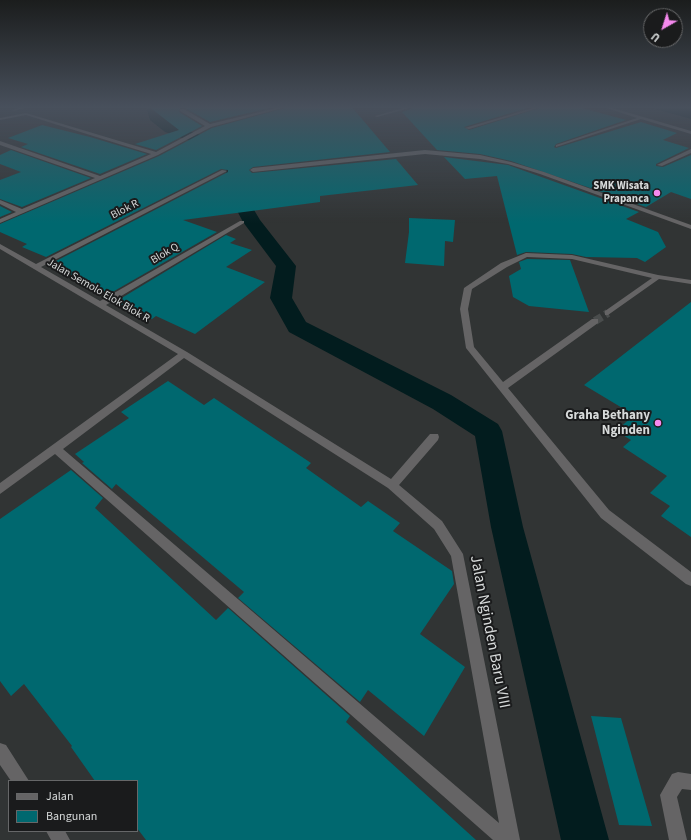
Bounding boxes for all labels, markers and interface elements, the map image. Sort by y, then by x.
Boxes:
north arrow [643,8,683,48]
text: U [648,29,663,45]
place label: SMK Wisata Prapanca [593,180,649,206]
marker: SMK Wisata Prapanca [652,188,662,198]
street label: Blok R [109,198,141,222]
street label: Blok Q [149,241,181,267]
street label: Jalan Semolo Elok Blok R [44,256,152,326]
place label: Graha Bethany Nginden [565,408,650,439]
marker: Graha Bethany Nginden [653,418,663,428]
street label: Jalan Nginden Baru VIII [465,554,513,710]
legend [8,780,138,832]
text: Jalan [46,788,73,805]
text: Bangunan [46,808,97,825]

